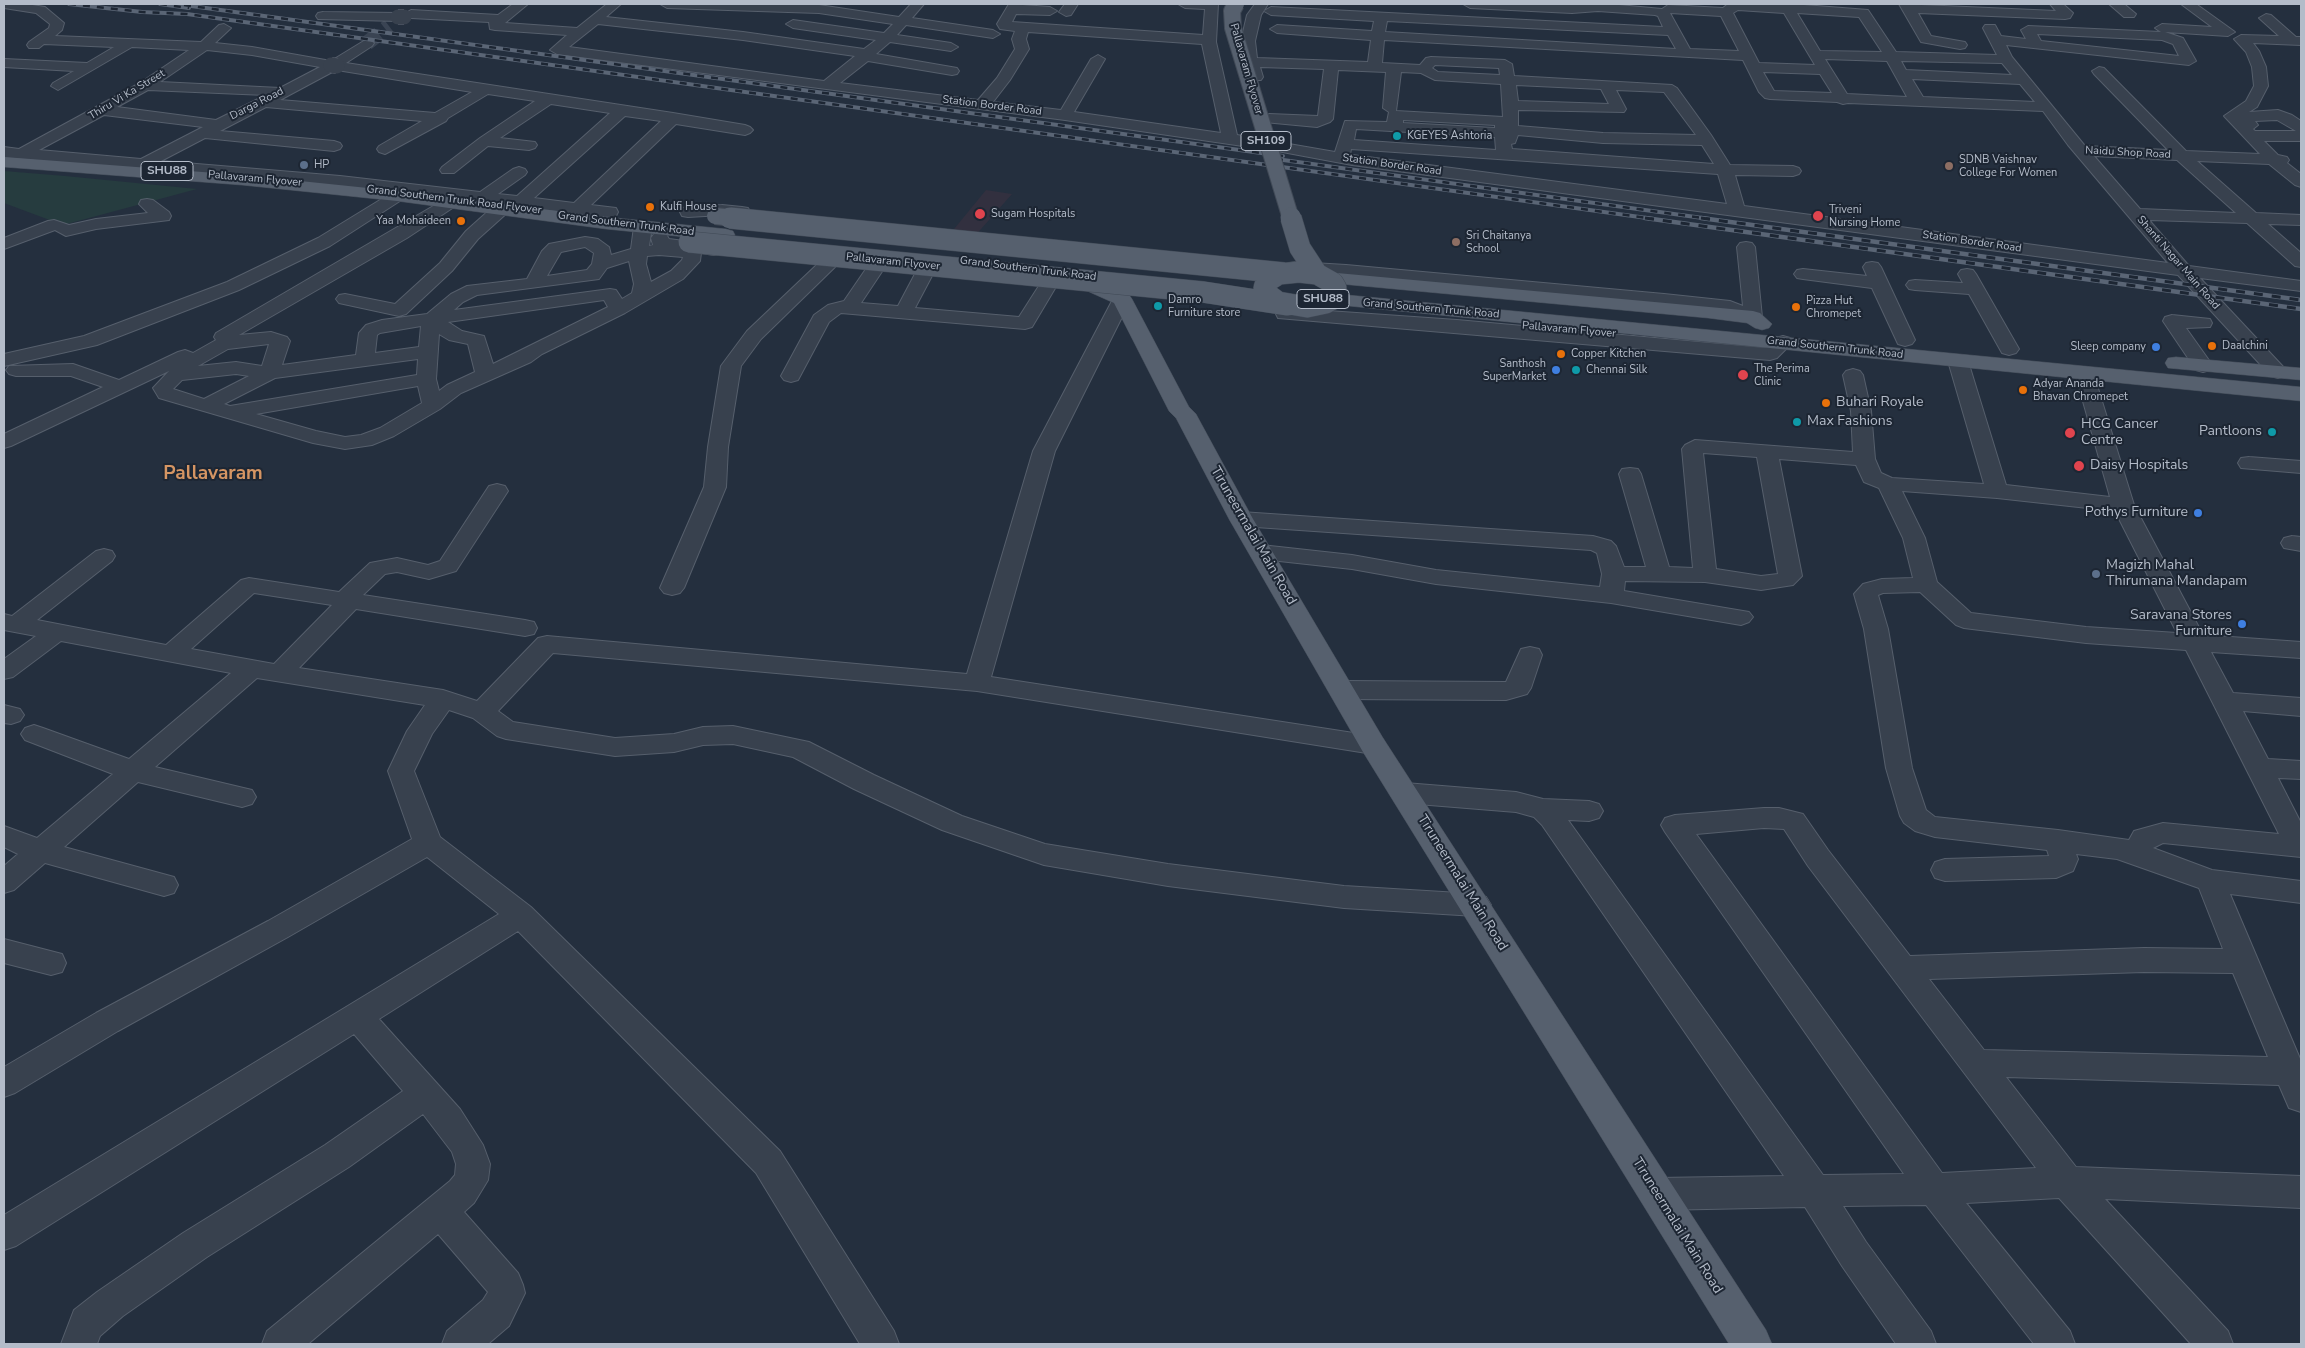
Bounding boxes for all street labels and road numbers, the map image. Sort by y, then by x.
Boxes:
street label: Pallavaram Flyover [1227,22,1265,116]
street label: Thiru Vi Ka Street [86,67,168,123]
street label: Darga Road [228,85,286,123]
street label: Station Border Road [942,93,1042,119]
road number: SH109 [1241,132,1291,150]
street label: Naidu Shop Road [2085,144,2171,162]
street label: Station Border Road [1342,152,1442,178]
road number: SHU88 [141,162,193,180]
street label: Pallavaram Flyover [207,168,303,190]
street label: Grand Southern Trunk Road Flyover [366,183,542,217]
street label: Grand Southern Trunk Road [557,209,695,239]
street label: Shanti Nagar Main Road [2134,213,2222,313]
street label: Station Border Road [1922,229,2022,255]
street label: Pallavaram Flyover [845,251,941,273]
street label: Grand Southern Trunk Road [959,254,1097,284]
road number: SHU88 [1297,290,1349,308]
street label: Grand Southern Trunk Road [1362,296,1500,322]
street label: Pallavaram Flyover [1521,319,1617,341]
street label: Grand Southern Trunk Road [1766,334,1904,362]
street label: Tiruneermalai Main Road [1206,464,1300,608]
street label: Tiruneermalai Main Road [1413,812,1511,954]
street label: Tiruneermalai Main Road [1628,1155,1726,1297]

